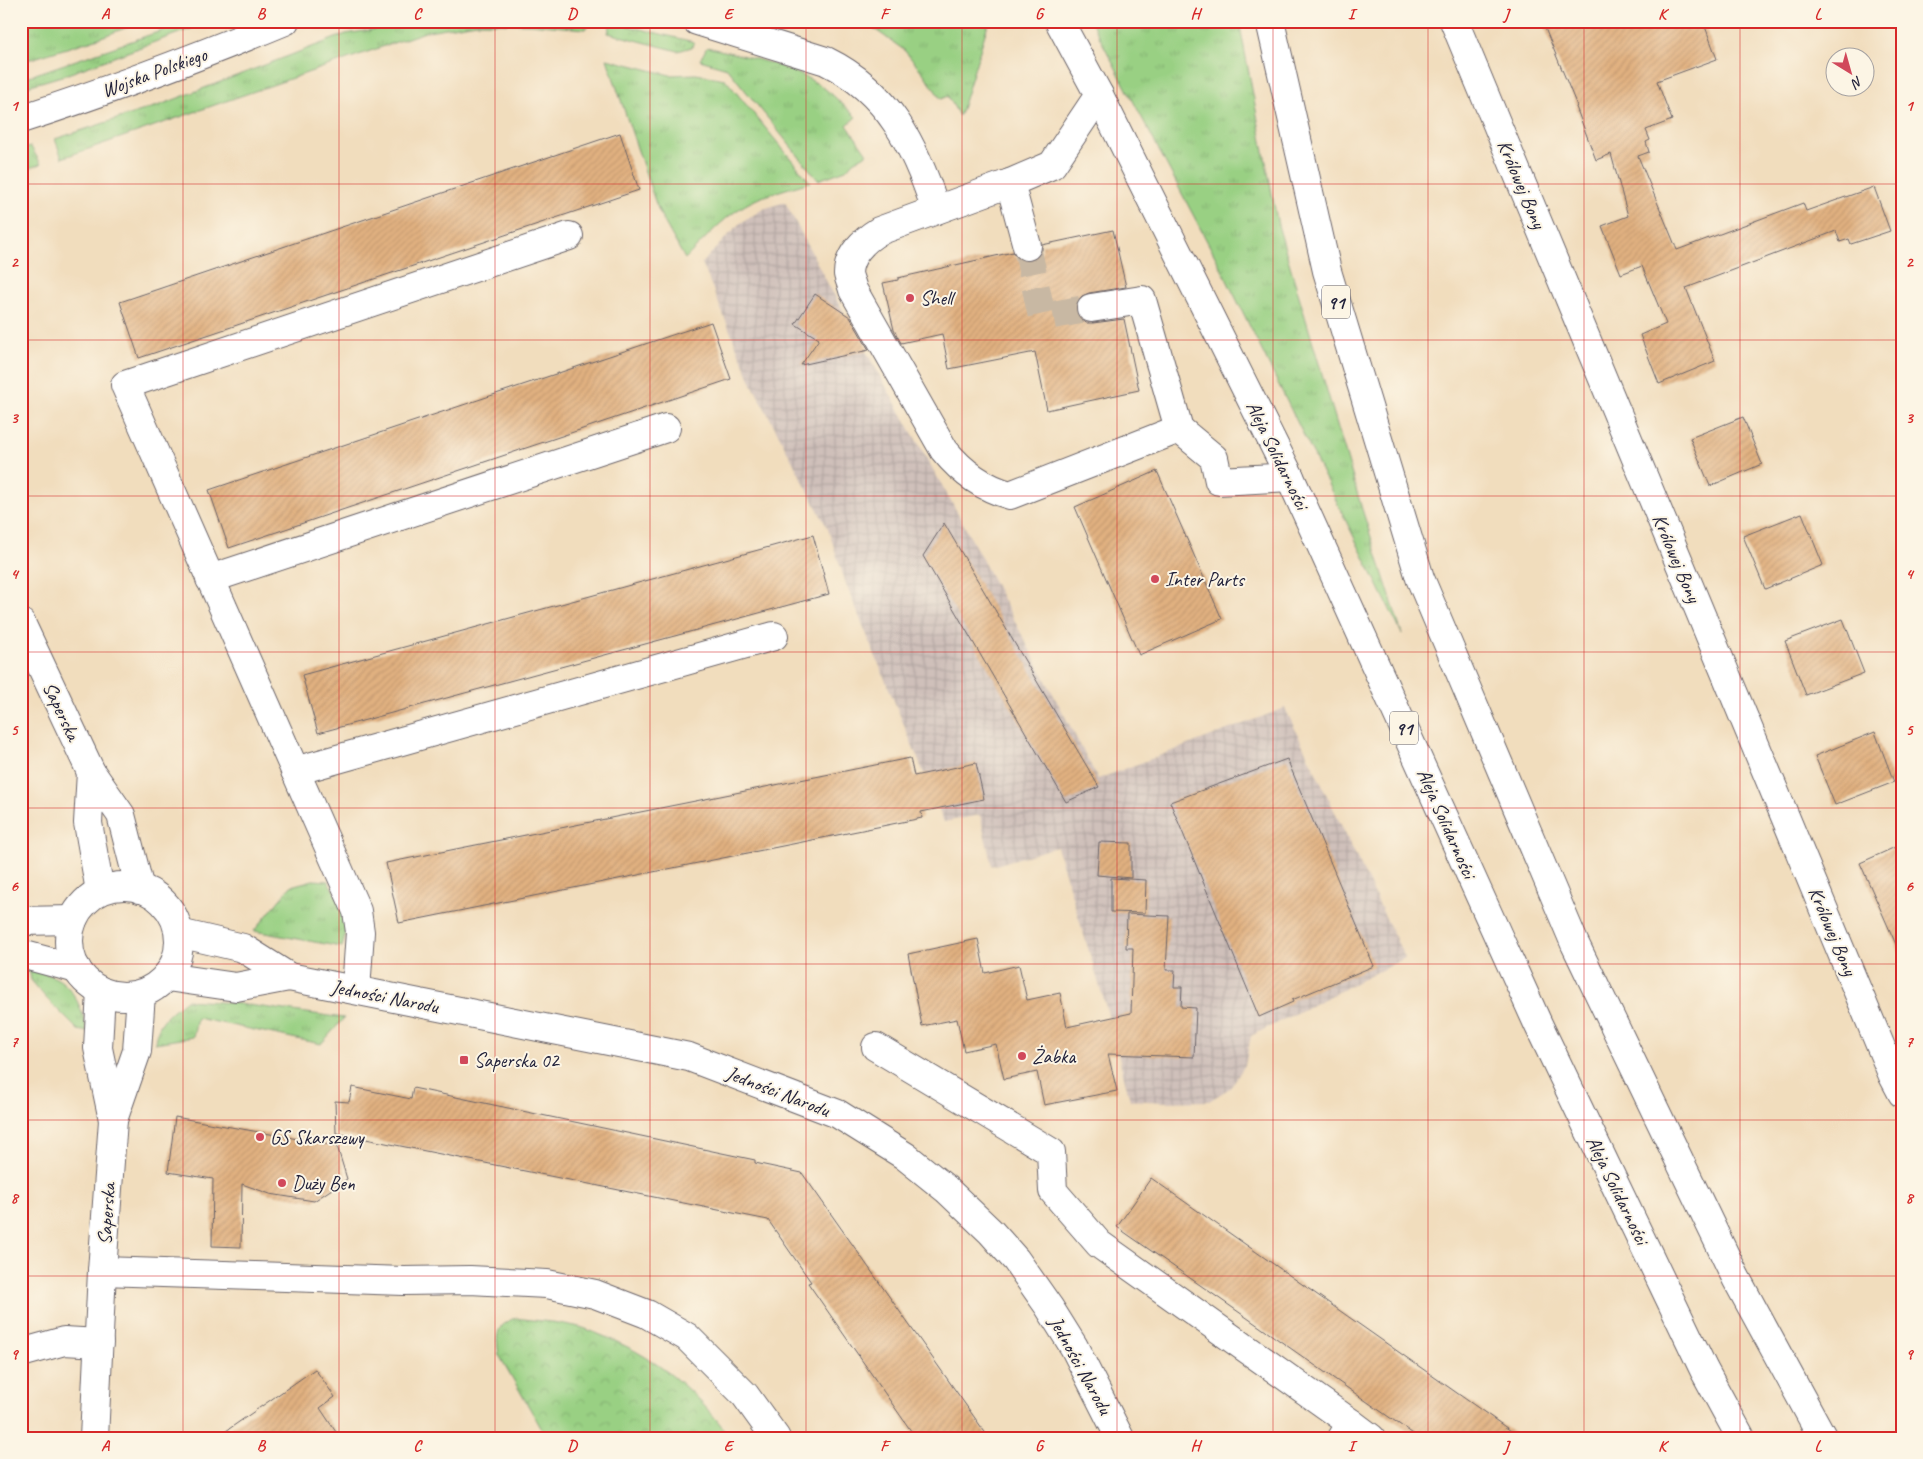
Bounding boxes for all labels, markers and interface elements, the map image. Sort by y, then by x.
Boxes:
text: A [101,4,111,24]
text: B [257,4,267,24]
text: C [413,4,423,24]
text: D [567,4,578,24]
text: E [724,4,735,24]
text: F [880,4,891,24]
text: G [1035,4,1045,24]
text: H [1190,4,1202,24]
text: I [1348,4,1358,24]
text: J [1502,4,1511,24]
text: K [1658,4,1670,24]
text: L [1815,4,1823,24]
street label: Wojska Polskiego [98,42,211,103]
north arrow [1826,48,1876,98]
text: N [1847,73,1866,93]
text: 1 [10,96,19,116]
text: 1 [1905,96,1914,116]
street label: Królowej Bony [1492,136,1552,233]
text: 2 [10,252,19,272]
text: 2 [1905,252,1914,272]
place label: Shell [920,286,956,311]
road number: 91 [1322,286,1350,318]
marker: Shell [904,292,916,304]
street label: Aleja Solidarności [1241,397,1316,516]
text: 3 [10,408,19,428]
text: 3 [1905,408,1914,428]
street label: Królowej Bony [1647,510,1707,607]
text: 4 [10,564,19,584]
text: 4 [1905,564,1914,584]
place label: Inter Parts [1165,567,1246,592]
marker: Inter Parts [1149,573,1161,585]
street label: Saperska [37,678,87,746]
road number: 91 [1390,711,1418,744]
text: 5 [11,720,20,740]
text: 5 [1906,720,1915,740]
street label: Aleja Solidarności [1411,764,1483,884]
text: 6 [10,876,19,896]
text: 6 [1905,876,1914,896]
street label: Królowej Bony [1803,883,1863,980]
street label: Jedności Narodu [328,974,442,1019]
text: 7 [10,1032,19,1052]
text: 7 [1905,1032,1914,1052]
place label: Żabka [1032,1044,1077,1069]
place label: Saperska 02 [474,1048,561,1073]
marker: Żabka [1016,1050,1028,1062]
marker: Saperska 02 [458,1054,470,1066]
street label: Jedności Narodu [722,1060,834,1123]
place label: GS Skarszewy [270,1125,366,1150]
marker: GS Skarszewy [254,1131,266,1143]
street label: Aleja Solidarności [1581,1132,1656,1251]
place label: Duży Ben [292,1171,356,1196]
marker: Duży Ben [276,1177,288,1189]
street label: Saperska [92,1181,121,1246]
text: 8 [10,1188,19,1208]
text: 8 [1905,1188,1914,1208]
street label: Jedności Narodu [1043,1311,1119,1420]
text: 9 [10,1344,19,1364]
text: 9 [1905,1344,1914,1364]
text: A [101,1436,111,1456]
text: B [257,1436,267,1456]
text: C [413,1436,423,1456]
text: D [567,1436,578,1456]
text: E [724,1436,735,1456]
text: F [880,1436,891,1456]
text: G [1035,1436,1045,1456]
text: H [1190,1436,1202,1456]
text: I [1348,1436,1358,1456]
text: J [1502,1436,1511,1456]
text: K [1658,1436,1670,1456]
text: L [1815,1436,1823,1456]

